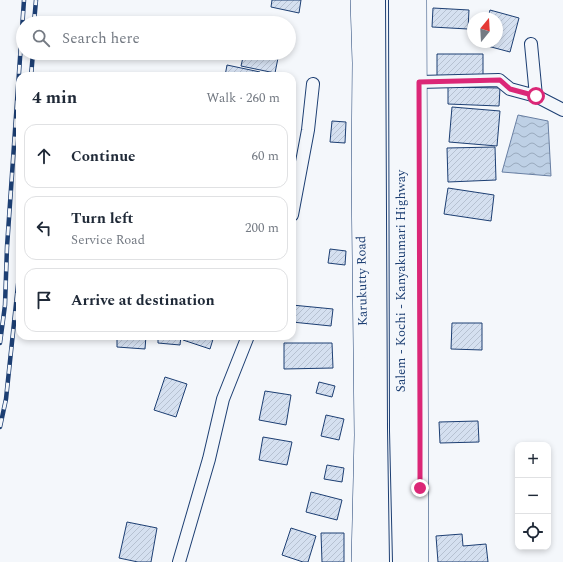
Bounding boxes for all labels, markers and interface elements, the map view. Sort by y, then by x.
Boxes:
north arrow [467,12,503,48]
search box [16,16,296,60]
icon: search [30,27,52,49]
text: Search here [62,27,140,50]
text: 4 min [32,85,77,111]
route start [527,87,545,105]
text: Walk · 260 m [206,88,280,108]
icon: ahead [33,145,55,167]
text: Continue [71,145,136,168]
text: 60 m [252,146,279,166]
street label: Salem - Kochi - Kanyakumari Highway [391,169,411,392]
text: Turn left [71,207,133,230]
icon: left [33,217,55,239]
text: 200 m [245,218,279,238]
text: Service Road [71,230,145,250]
street label: Karukutty Road [351,236,373,326]
icon: arrive [33,289,55,311]
text: Arrive at destination [71,289,215,312]
map controls [515,442,551,550]
button: + [515,442,551,478]
button: − [515,478,551,514]
route end [411,479,429,497]
button: locate [515,514,551,550]

